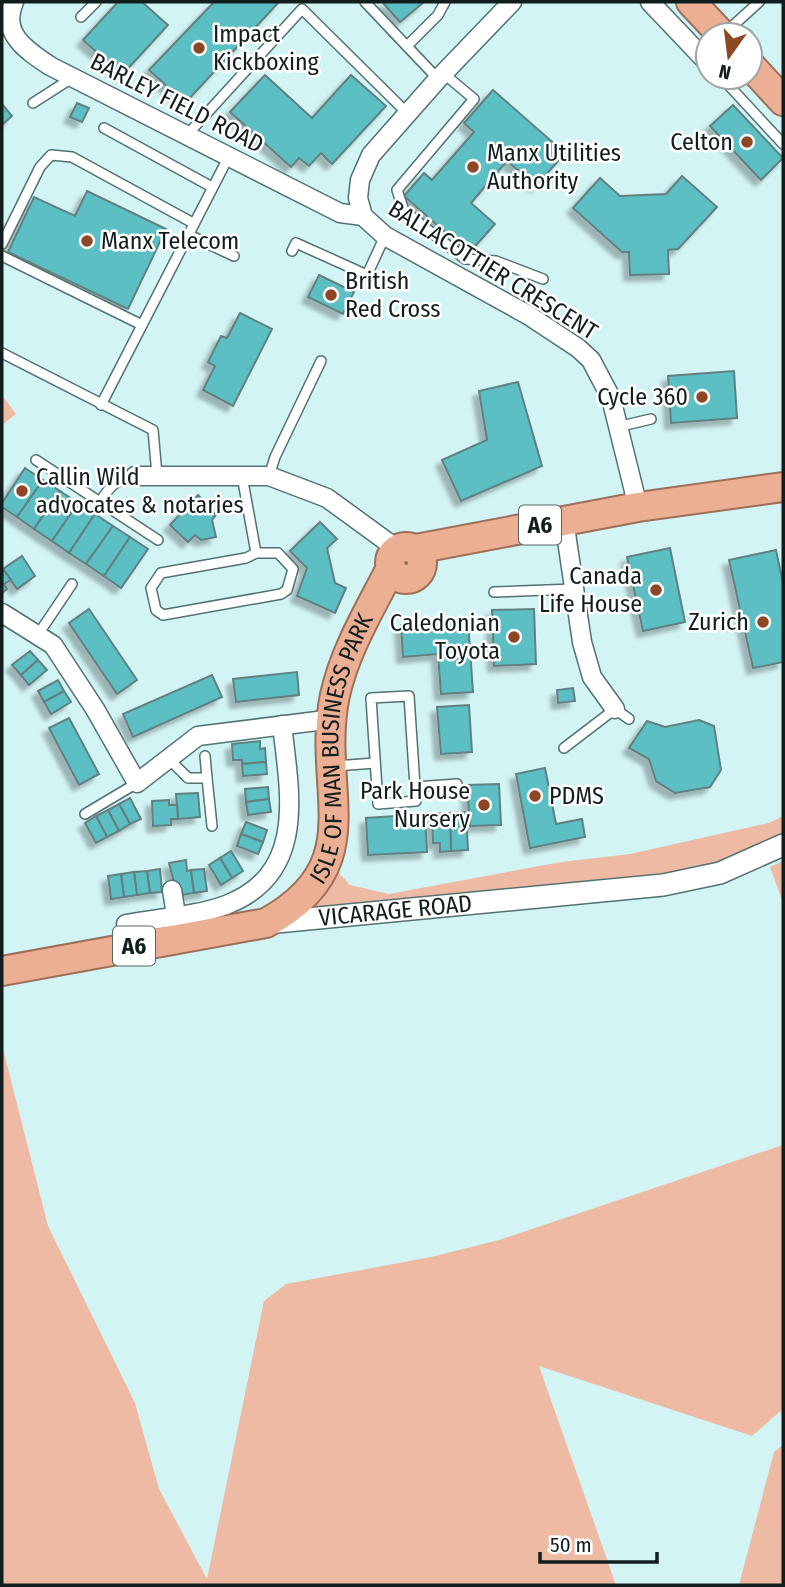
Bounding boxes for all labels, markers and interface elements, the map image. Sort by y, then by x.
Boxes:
place label: Impact Kickboxing [213,20,320,76]
north arrow [694,21,764,91]
marker: Impact Kickboxing [191,40,207,56]
street label: BARLEY FIELD ROAD [86,47,268,159]
text: N [717,59,733,85]
place label: Celton [670,128,733,156]
marker: Celton [739,134,755,150]
place label: Manx Utilities Authority [487,139,621,195]
marker: Manx Utilities Authority [465,159,481,175]
street label: BALLACOTTIER CRESCENT [383,194,603,346]
place label: Manx Telecom [101,227,239,255]
marker: Manx Telecom [79,233,95,249]
place label: British Red Cross [345,267,441,323]
marker: British Red Cross [323,287,339,303]
place label: Cycle 360 [597,383,688,411]
marker: Cycle 360 [694,389,710,405]
place label: Callin Wild advocates & notaries [36,463,244,519]
marker: Callin Wild advocates & notaries [14,483,30,499]
road number: A6 [519,505,561,544]
place label: Canada Life House [539,562,642,618]
marker: Canada Life House [648,582,664,598]
street label: ISLE OF MAN BUSINESS PARK [304,608,379,889]
place label: Zurich [688,608,749,636]
place label: Caledonian Toyota [390,609,500,665]
marker: Zurich [755,614,771,630]
marker: Caledonian Toyota [506,629,522,645]
place label: Park House Nursery [360,777,470,833]
place label: PDMS [549,782,604,810]
marker: PDMS [527,788,543,804]
marker: Park House Nursery [476,797,492,813]
street label: VICARAGE ROAD [318,889,473,932]
road number: A6 [113,926,155,965]
scale bar [540,1520,657,1564]
text: 50 m [550,1532,592,1558]

